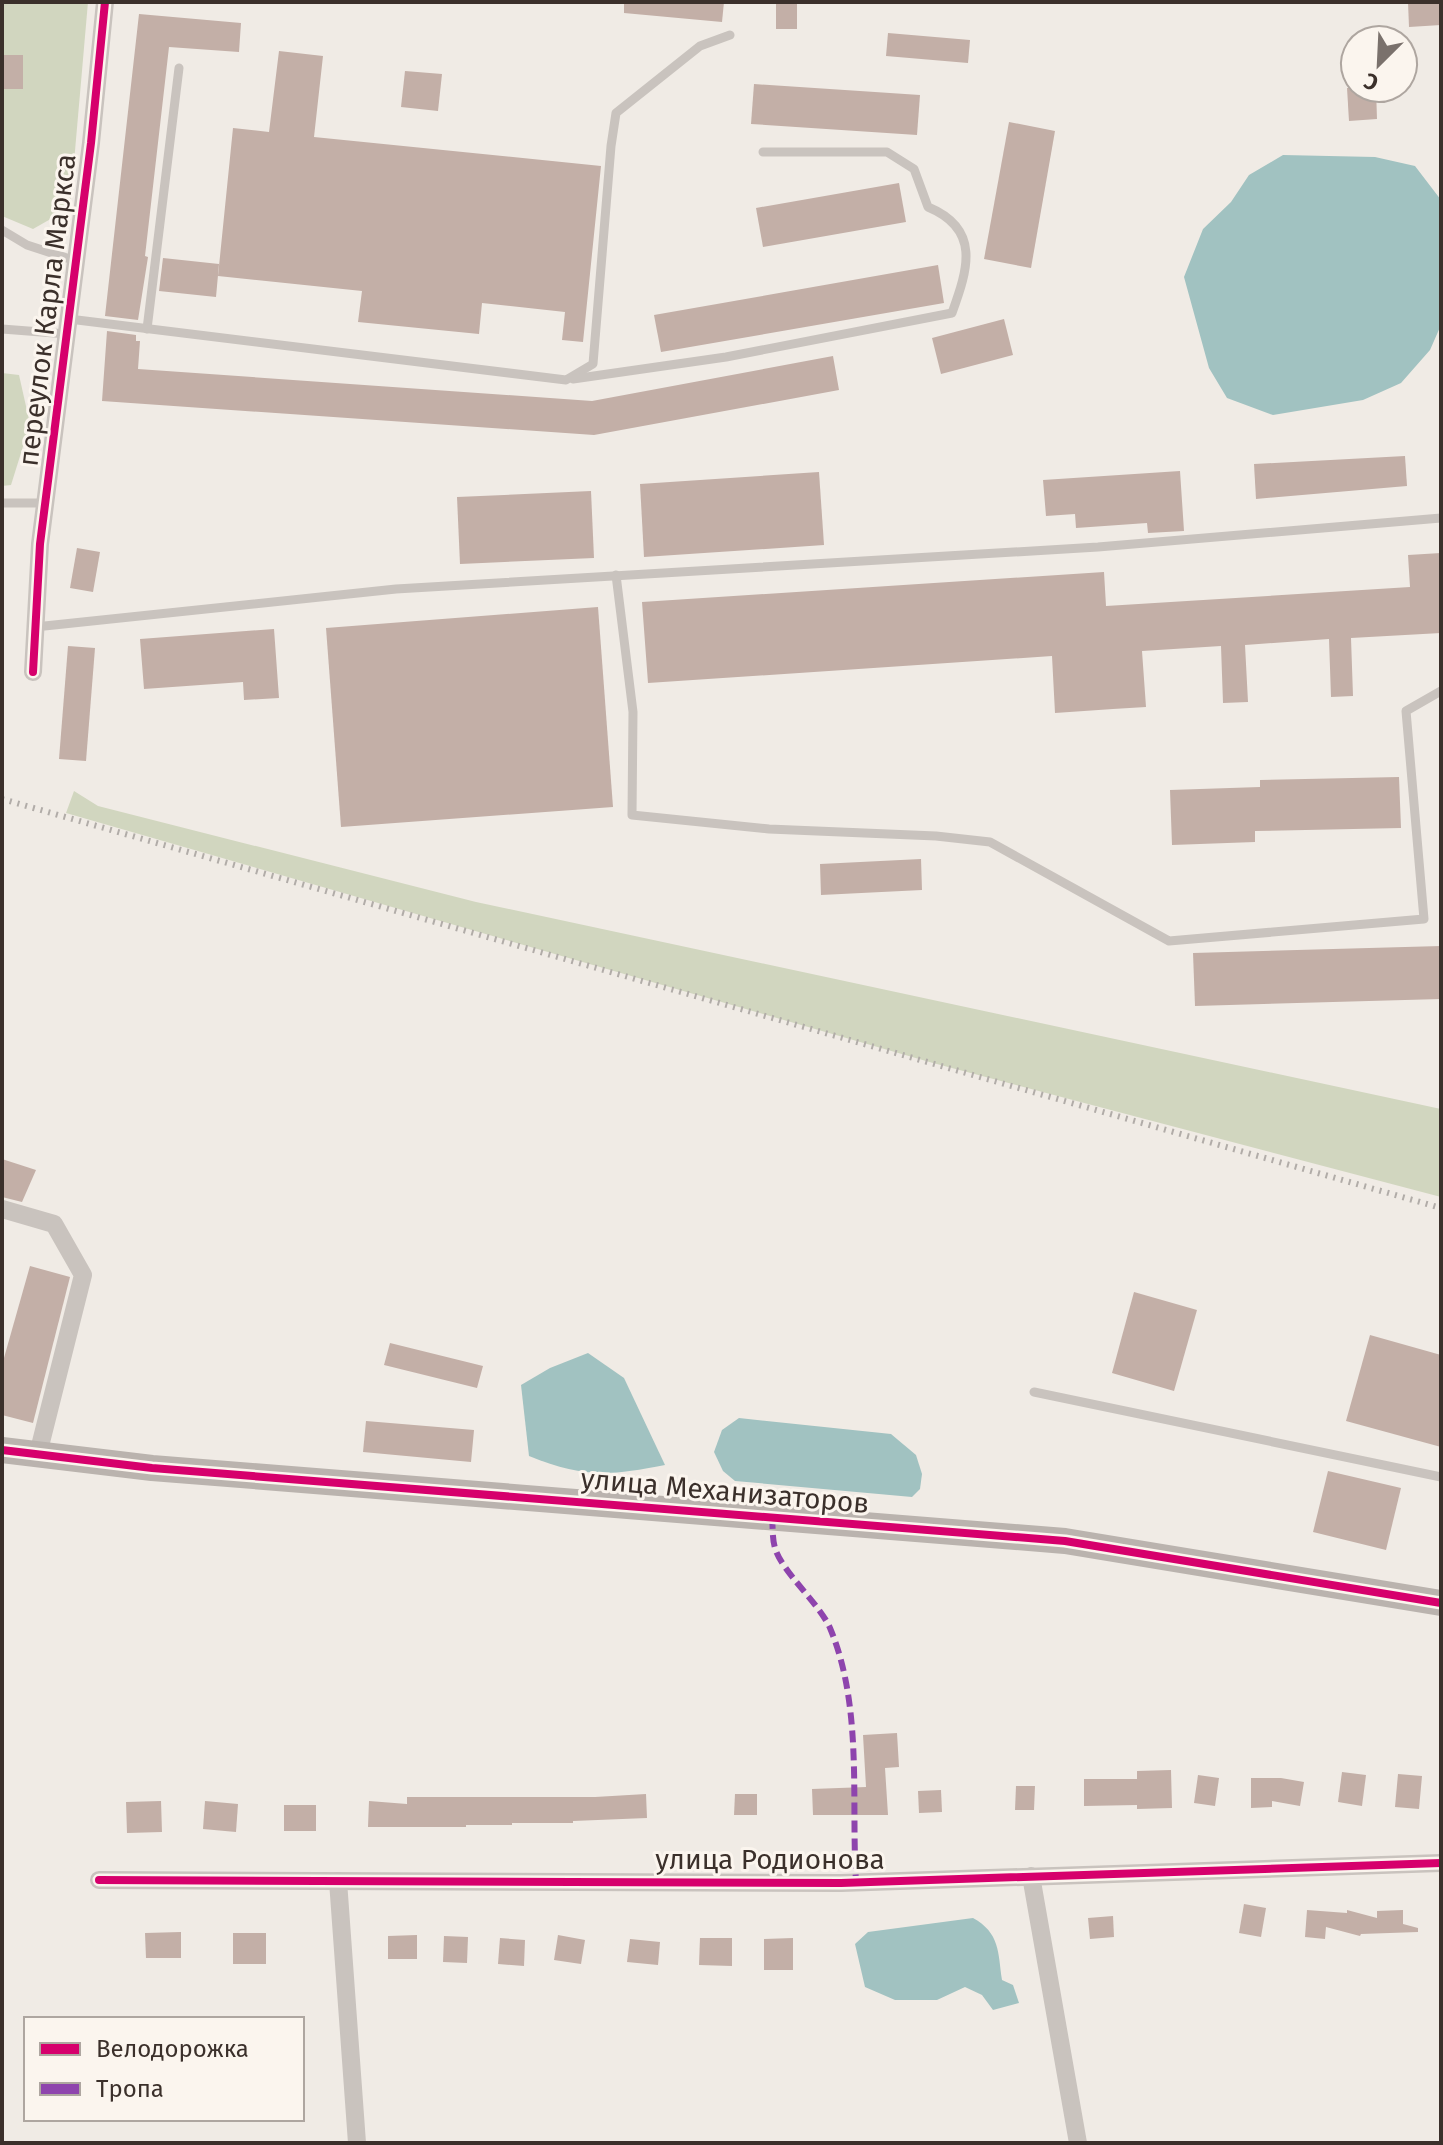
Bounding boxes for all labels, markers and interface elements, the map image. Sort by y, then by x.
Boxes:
north arrow [1339,24,1419,104]
text: С [1359,67,1382,97]
street label: переулок Карла Маркса [11,152,83,468]
street label: улица Механизаторов [579,1462,871,1520]
street label: улица Родионова [655,1843,885,1876]
legend [24,2017,304,2121]
text: Велодорожка [96,2035,249,2063]
text: Тропа [96,2075,164,2103]

